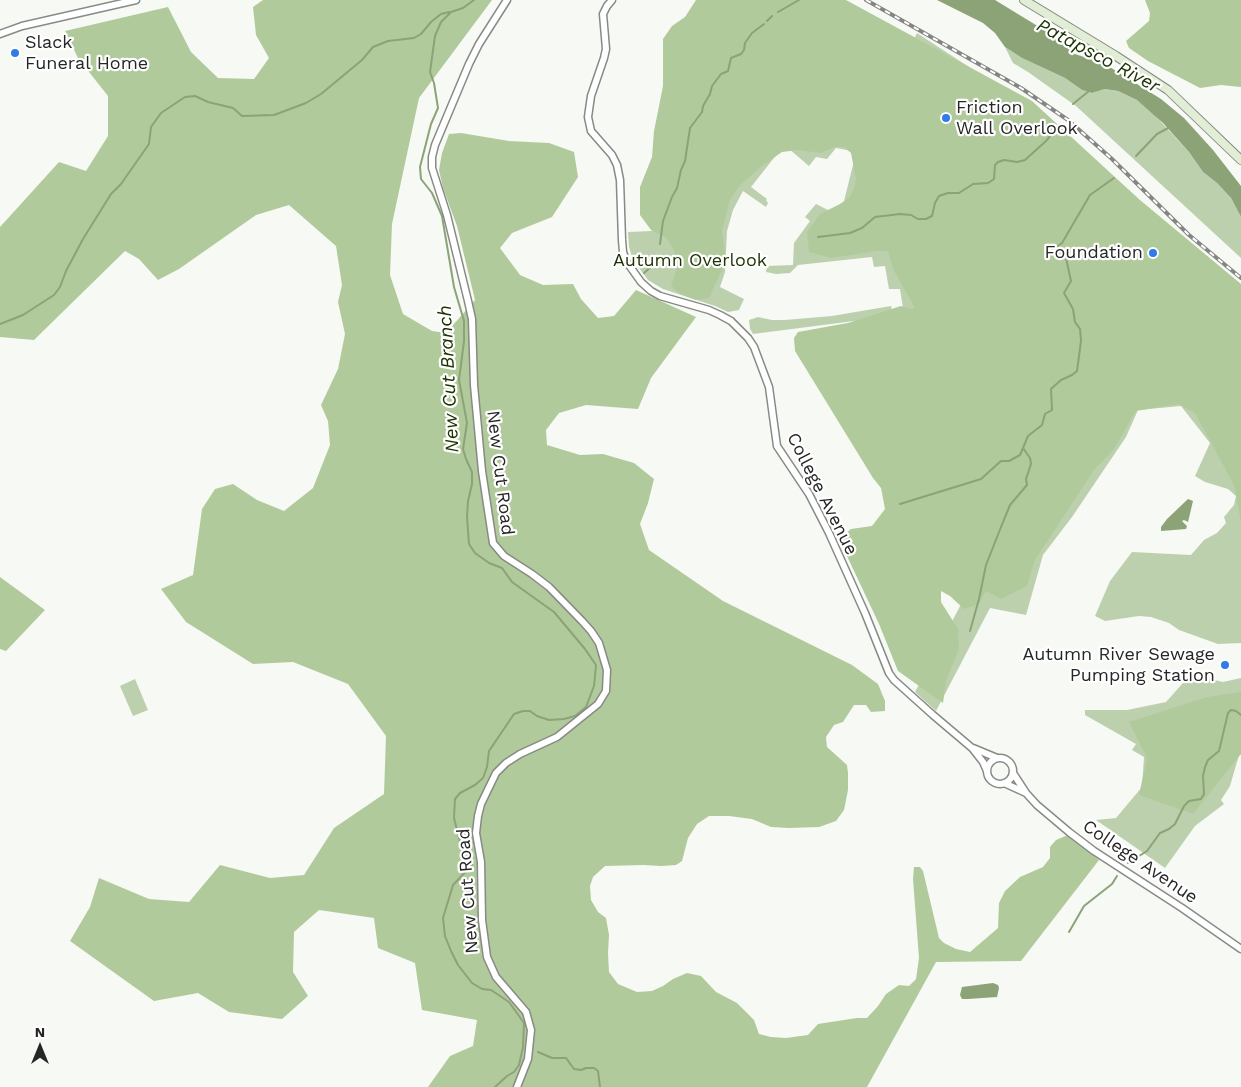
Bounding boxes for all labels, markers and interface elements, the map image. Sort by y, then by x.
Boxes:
water label: Patapsco River [1032,14,1164,98]
place label: Slack Funeral Home [25,32,148,74]
marker: Slack Funeral Home [9,47,21,59]
place label: Friction Wall Overlook [956,97,1078,140]
marker: Friction Wall Overlook [940,112,952,124]
place label: Foundation [1045,242,1143,264]
marker: Foundation [1147,247,1159,259]
park label: Autumn Overlook [613,250,767,272]
water label: New Cut Branch [434,305,464,453]
street label: New Cut Road [482,409,518,537]
street label: College Avenue [782,429,862,559]
place label: Autumn River Sewage Pumping Station [1022,644,1215,686]
marker: Autumn River Sewage Pumping Station [1219,659,1231,671]
street label: College Avenue [1078,815,1202,909]
street label: New Cut Road [453,828,483,954]
north arrow [15,1022,65,1072]
text: N [35,1024,45,1040]

